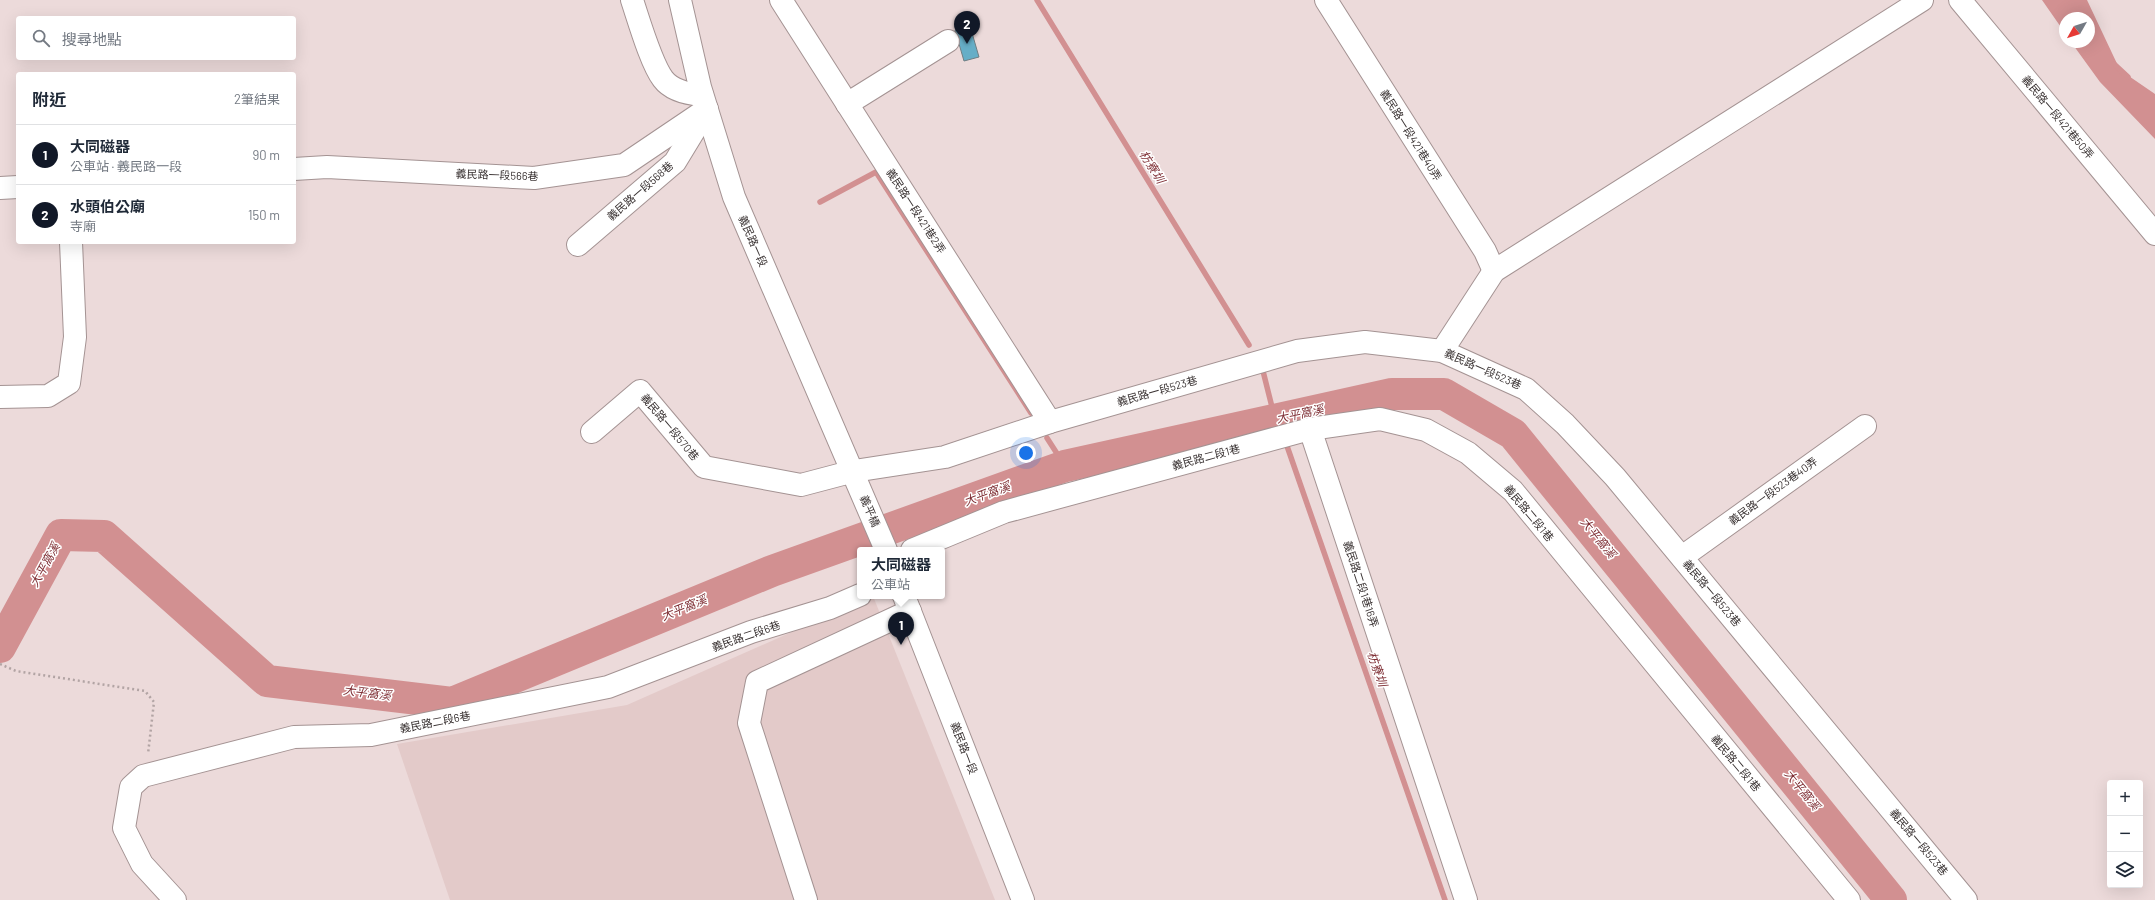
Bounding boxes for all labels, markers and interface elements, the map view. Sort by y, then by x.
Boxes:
pin: 2 [954,11,980,44]
north arrow [2059,12,2095,48]
search box [16,16,296,60]
icon: search [30,27,52,49]
text: 搜尋地點 [62,30,122,48]
street label: 義民路一段421巷50弄 [2020,72,2097,161]
street label: 義民路一段421巷40弄 [1378,87,1445,183]
text: 附近 [32,89,66,109]
text: 2筆結果 [234,91,280,107]
text: 大同磁器 [70,137,130,155]
text: 1 [43,147,47,163]
text: 90 m [253,147,280,163]
water label: 枋寮圳 [1137,147,1169,187]
text: 公車站 · 義民路一段 [70,158,182,174]
street label: 義民路一段568巷 [604,158,675,223]
street label: 義民路一段421巷2弄 [884,166,949,256]
street label: 義民路一段566巷 [455,167,539,182]
text: 水頭伯公廟 [70,197,145,215]
text: 2 [41,207,49,223]
text: 150 m [248,207,280,223]
street label: 義民路一段 [736,213,771,269]
text: 寺廟 [70,218,96,234]
street label: 義民路一段523巷 [1443,346,1524,391]
street label: 義民路一段523巷 [1115,373,1199,408]
street label: 義民路一段570巷 [639,391,702,463]
water label: 大平窩溪 [1275,401,1327,425]
street label: 義民路二段1巷 [1170,441,1241,472]
your location [1016,443,1036,463]
street label: 義民路一段523巷40弄 [1726,454,1820,527]
water label: 大平窩溪 [962,478,1013,508]
street label: 義民路二段1巷 [1502,482,1557,544]
street label: 義平橋 [858,493,883,529]
water label: 大平窩溪 [1578,514,1621,562]
water label: 大平窩溪 [26,538,63,589]
street label: 義民路二段1巷16弄 [1341,539,1382,629]
popup [857,547,945,599]
text: 大同磁器 [871,555,931,573]
street label: 義民路一段523巷 [1681,557,1744,629]
text: 公車站 [871,576,910,592]
water label: 大平窩溪 [659,591,710,623]
pin: 1 [888,612,914,645]
street label: 義民路二段6巷 [710,618,782,653]
water label: 枋寮圳 [1365,649,1391,690]
water label: 大平窩溪 [342,682,394,702]
street label: 義民路二段6巷 [398,708,471,735]
street label: 義民路一段 [949,720,980,776]
street label: 義民路二段1巷 [1709,732,1764,794]
water label: 大平窩溪 [1782,766,1825,814]
map controls [2107,780,2143,888]
button: + [2107,780,2143,816]
street label: 義民路一段523巷 [1888,806,1951,878]
button: − [2107,816,2143,852]
button: layers [2107,852,2143,888]

